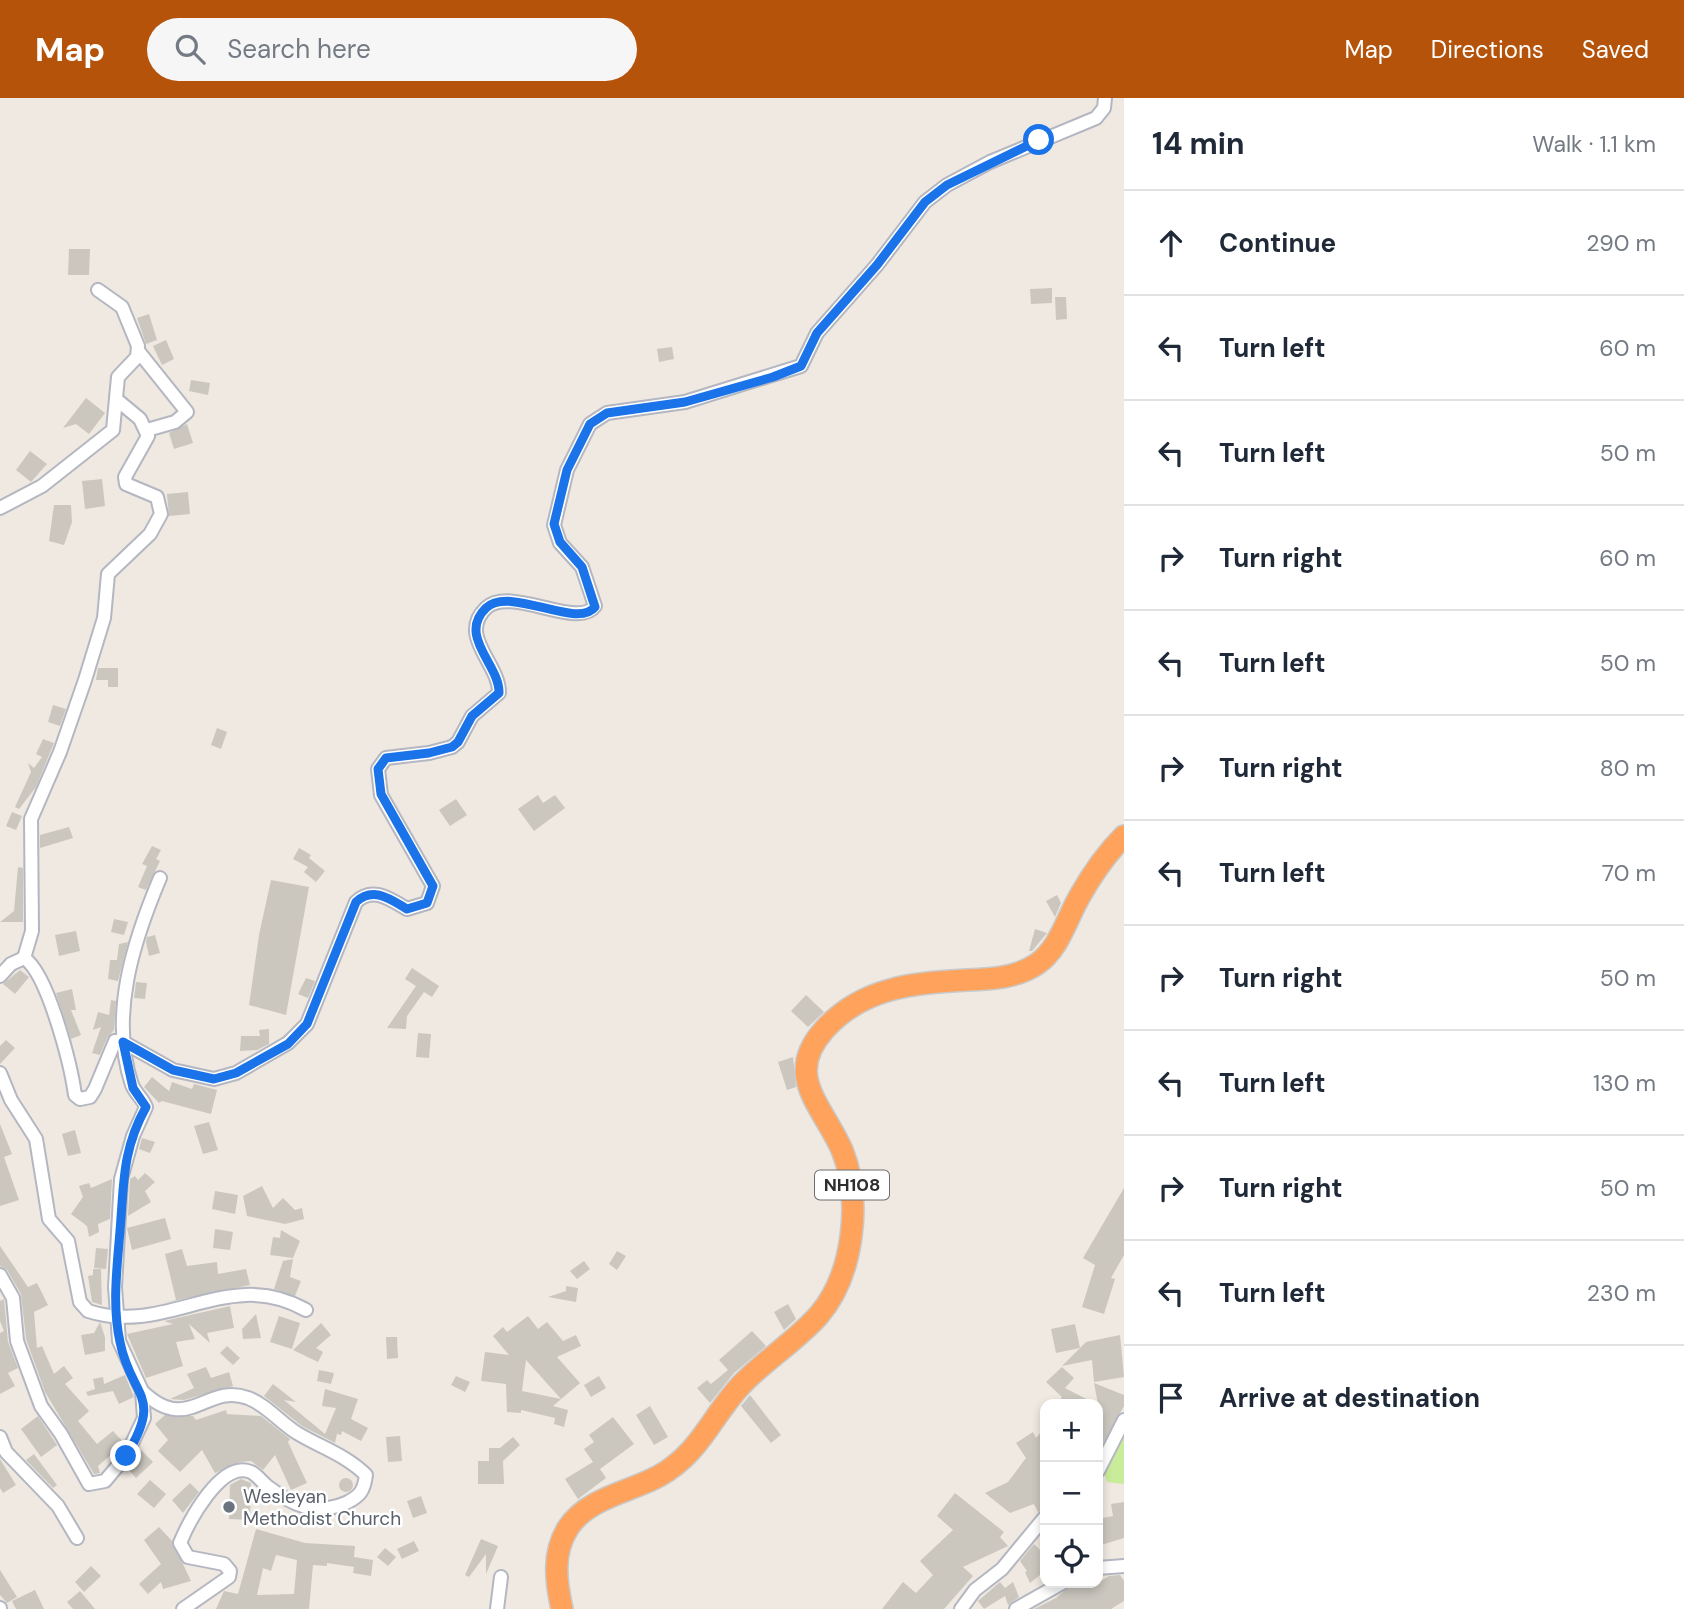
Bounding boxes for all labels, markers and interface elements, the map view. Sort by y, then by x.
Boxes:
search box [147,18,637,81]
text: Map [35,28,105,71]
icon: search [171,30,209,68]
text: Search here [227,32,371,66]
text: Map [1345,34,1393,65]
text: Directions [1431,34,1544,65]
text: Saved [1582,34,1649,65]
route start [1023,124,1054,155]
text: 14 min [1152,124,1244,163]
text: Walk · 1.1 km [1532,129,1656,159]
icon: ahead [1152,224,1190,262]
text: Continue [1219,226,1336,260]
text: 290 m [1586,228,1656,258]
icon: left [1152,329,1190,367]
text: Turn left [1219,331,1326,365]
text: 60 m [1599,333,1656,363]
icon: left [1152,434,1190,472]
text: Turn left [1219,436,1326,470]
text: 50 m [1600,438,1656,468]
icon: right [1152,539,1190,577]
text: Turn right [1219,541,1343,575]
text: 60 m [1599,543,1656,573]
icon: left [1152,644,1190,682]
text: Turn left [1219,646,1326,680]
text: 50 m [1600,648,1656,678]
icon: right [1152,749,1190,787]
text: Turn right [1219,751,1343,785]
text: 80 m [1600,753,1656,783]
icon: left [1152,854,1190,892]
text: Turn left [1219,856,1326,890]
text: 70 m [1602,858,1656,888]
icon: right [1152,959,1190,997]
text: Turn right [1219,961,1343,995]
text: 50 m [1600,963,1656,993]
icon: left [1152,1064,1190,1102]
text: Turn left [1219,1066,1326,1100]
text: 130 m [1593,1068,1656,1098]
icon: right [1152,1169,1190,1207]
road number: NH108 [815,1170,889,1200]
text: Turn right [1219,1171,1343,1205]
text: 50 m [1600,1173,1656,1203]
icon: left [1152,1274,1190,1312]
text: Turn left [1219,1276,1326,1310]
text: 230 m [1587,1278,1656,1308]
icon: arrive [1152,1379,1190,1417]
text: Arrive at destination [1219,1381,1480,1415]
map controls [1040,1399,1103,1588]
button: + [1040,1399,1103,1462]
route end [110,1440,141,1471]
button: − [1040,1462,1103,1525]
place label: Wesleyan Methodist Church [243,1484,401,1531]
marker: Wesleyan Methodist Church [221,1499,237,1515]
button: locate [1040,1525,1103,1588]

